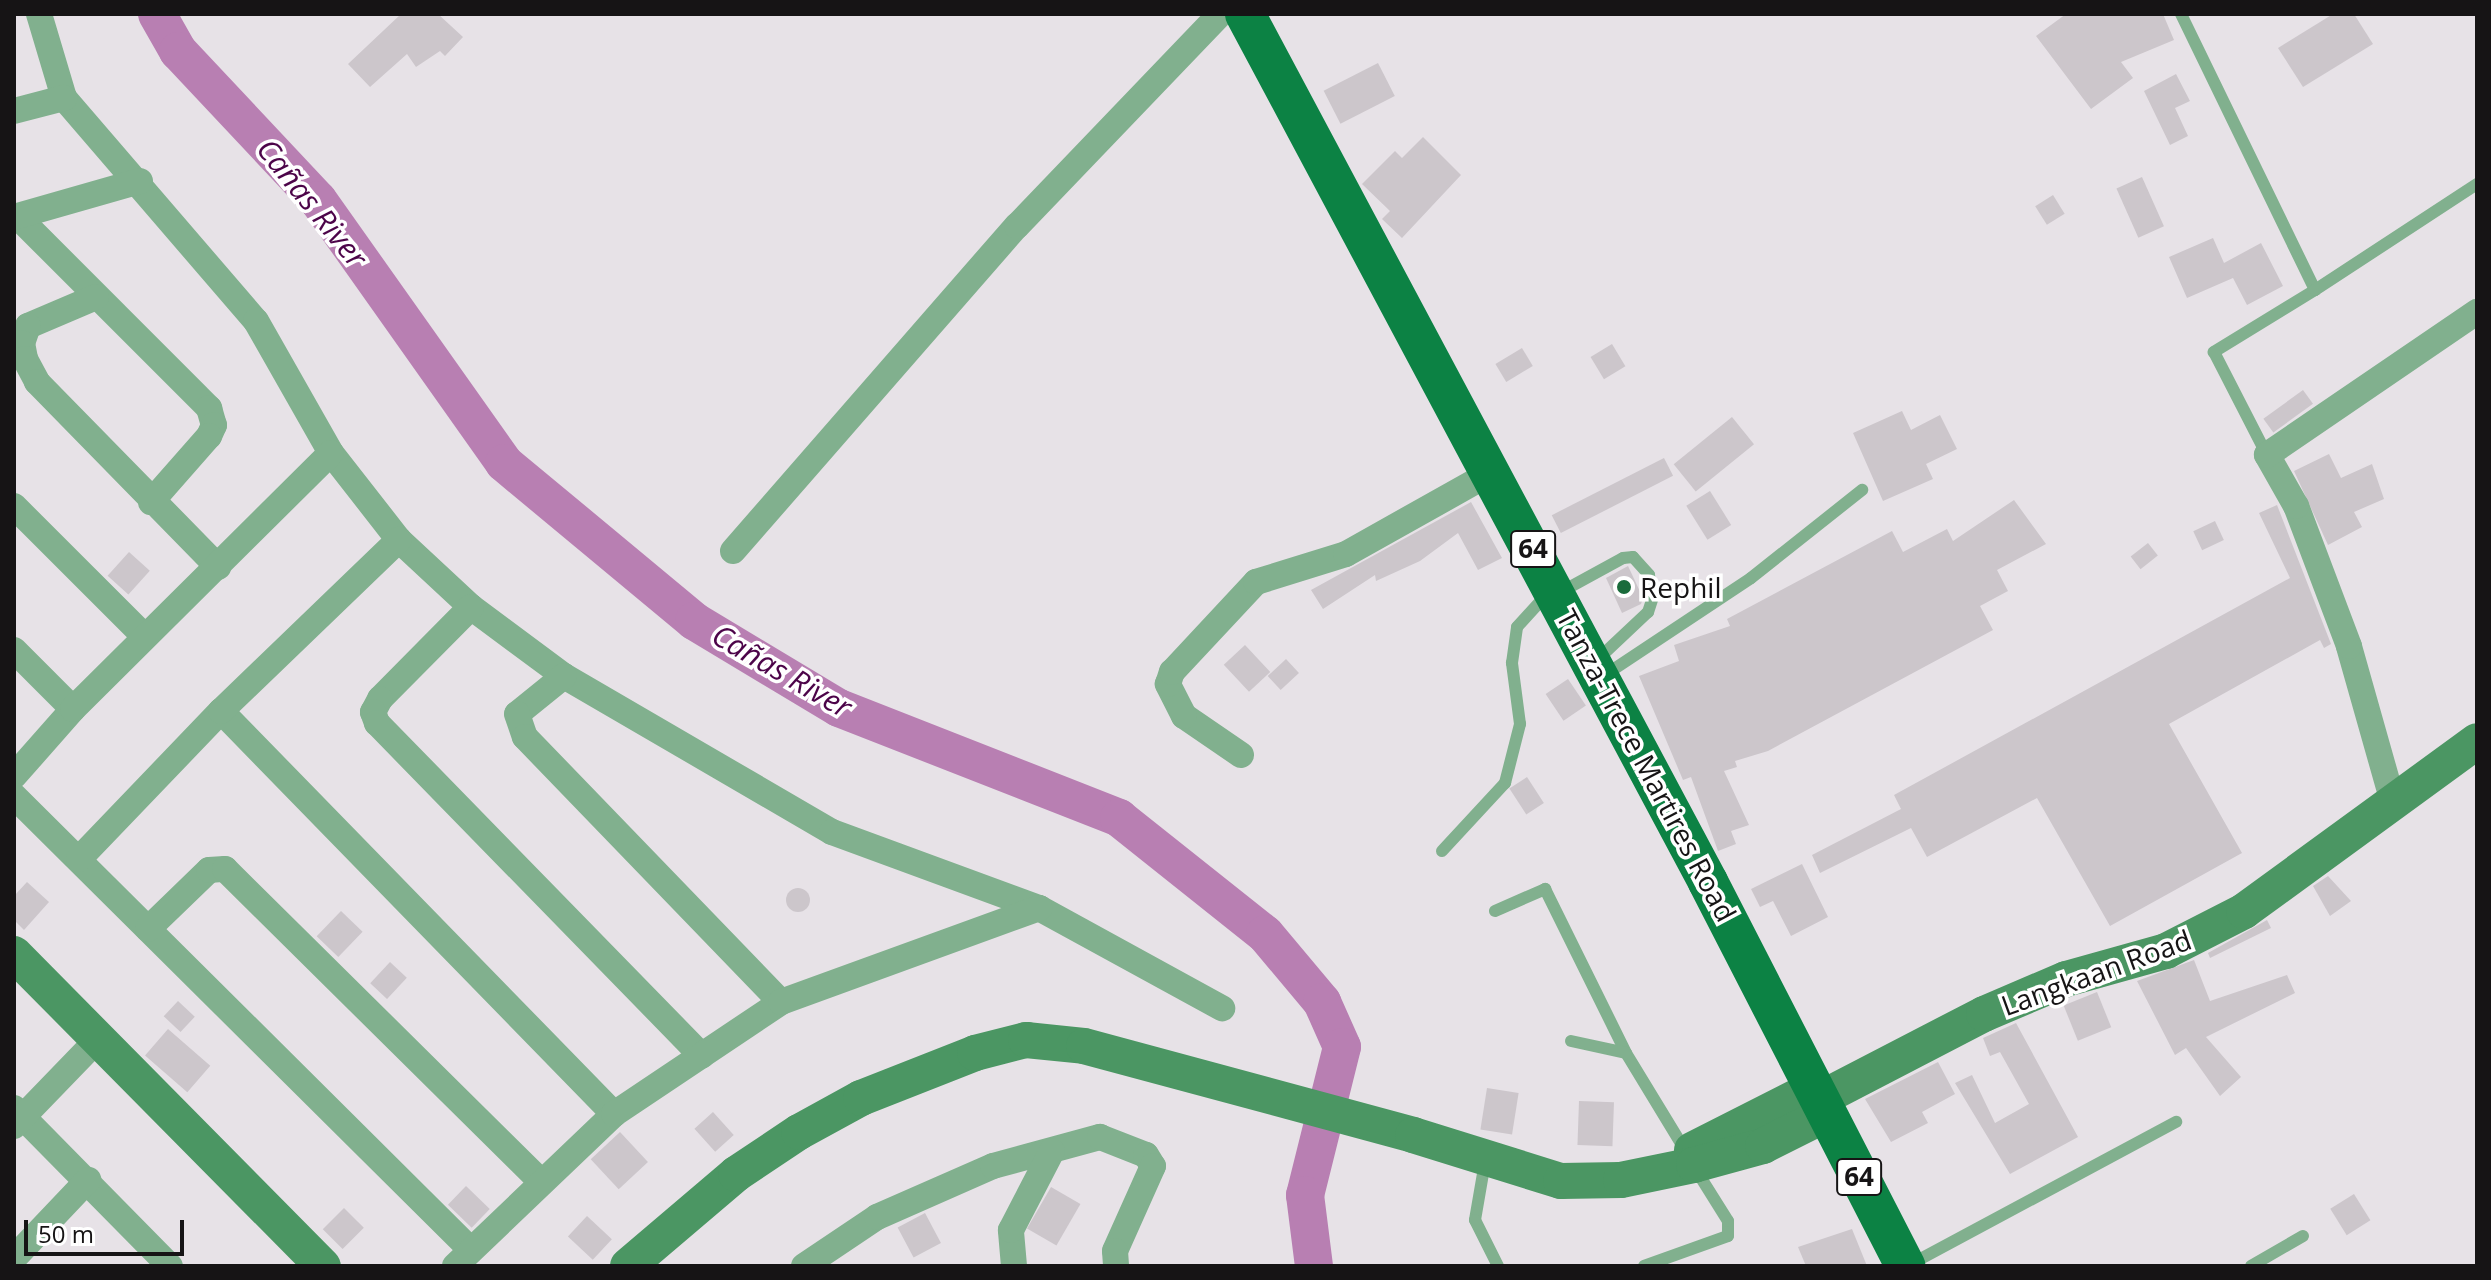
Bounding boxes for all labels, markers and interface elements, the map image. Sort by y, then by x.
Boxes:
water label: Cañas River [249,131,375,275]
road number: 64 [1509,527,1557,571]
place label: Rephil [1640,570,1721,604]
marker: Rephil [1615,578,1633,596]
street label: Tanza-Trece Martires Road [1550,603,1744,927]
water label: Cañas River [706,617,858,725]
street label: Langkaan Road [1996,922,2196,1022]
road number: 64 [1835,1155,1883,1199]
scale bar [28,1204,188,1254]
text: 50 m [38,1217,94,1250]

